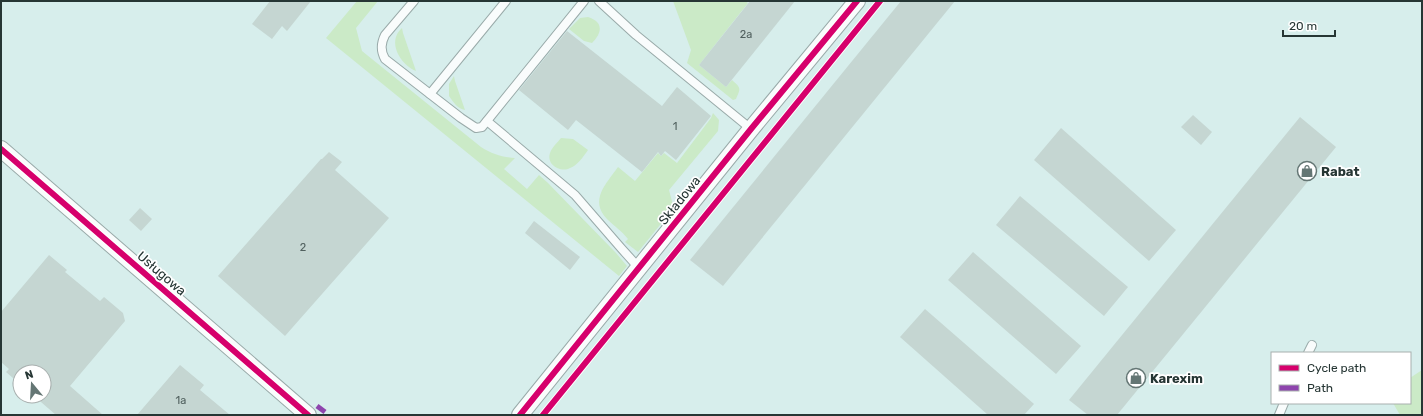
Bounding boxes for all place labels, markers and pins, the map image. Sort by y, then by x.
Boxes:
shop icon: Rabat [1296,160,1318,182]
place label: Rabat [1321,164,1360,179]
shop icon: Karexim [1125,367,1147,389]
place label: Karexim [1150,371,1203,386]

